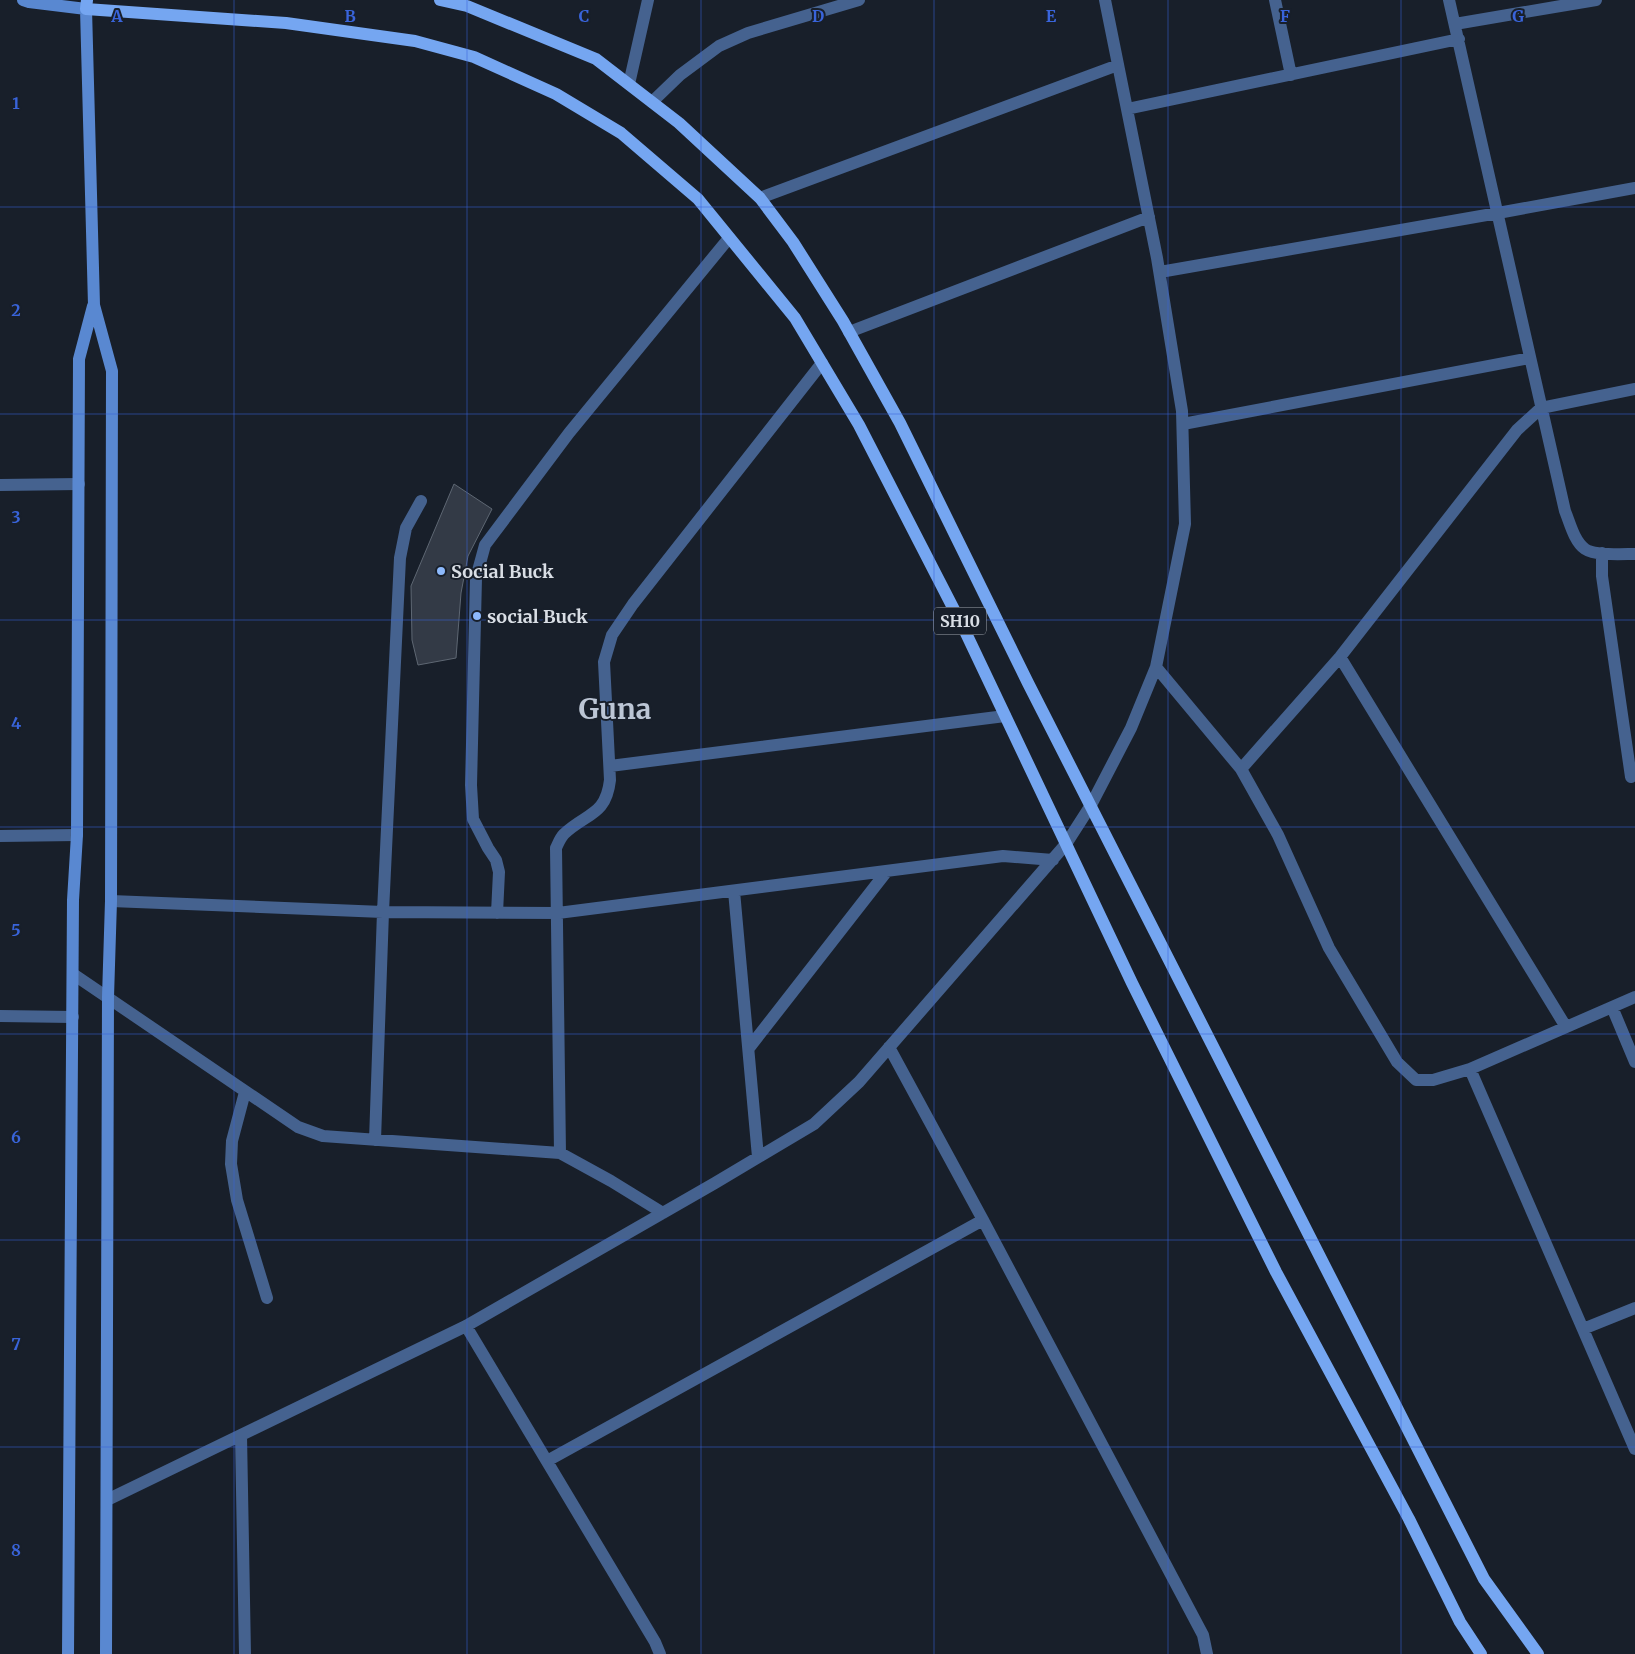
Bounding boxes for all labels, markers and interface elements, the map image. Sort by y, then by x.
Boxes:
text: A [110,6,123,26]
text: B [344,6,356,26]
text: C [579,6,589,26]
text: D [812,6,824,26]
text: E [1046,6,1057,26]
text: F [1280,6,1290,26]
text: G [1512,6,1524,26]
text: 1 [12,93,20,113]
text: 2 [11,300,21,320]
text: 3 [11,507,21,527]
place label: Social Buck [451,560,554,583]
marker: Social Buck [435,565,447,577]
place label: social Buck [487,605,588,628]
road number: SH10 [934,608,986,634]
marker: social Buck [471,610,483,622]
district label: Guna [579,691,652,727]
text: 4 [11,713,21,733]
text: 5 [11,920,21,940]
text: 6 [11,1127,21,1147]
text: 7 [11,1334,21,1354]
text: 8 [11,1540,21,1560]

